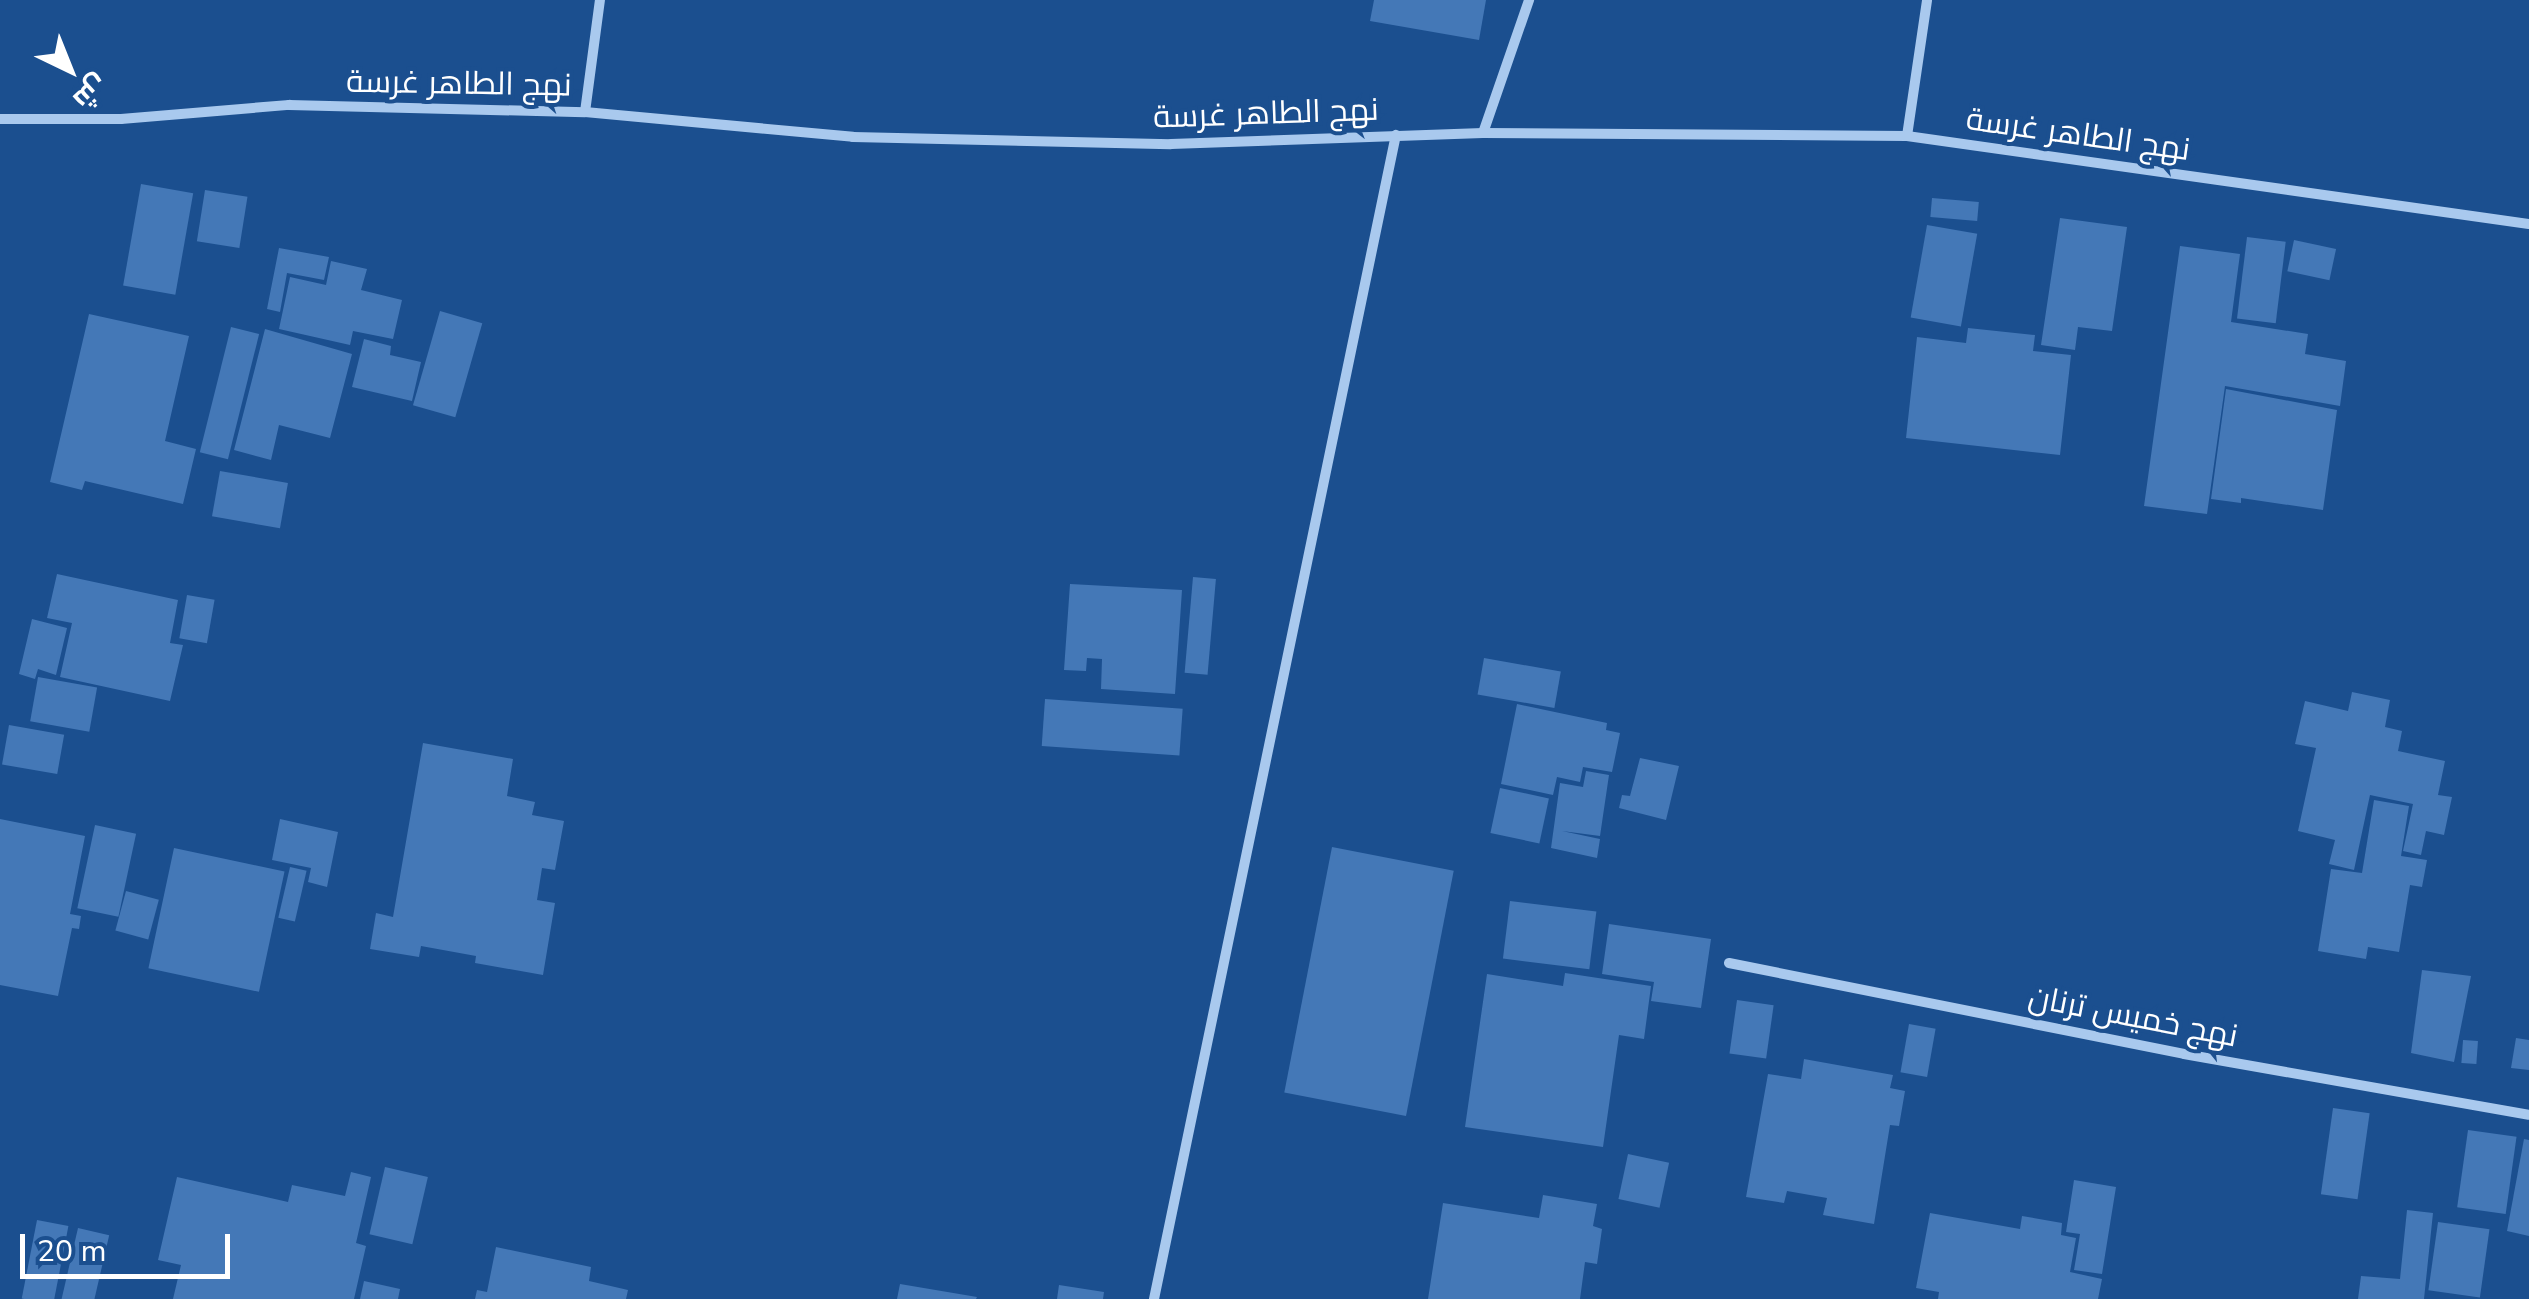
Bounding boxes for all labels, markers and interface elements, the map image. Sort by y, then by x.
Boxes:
north arrow [20,20,120,120]
street label: نهج الطاهر غرسة [346,63,572,105]
text: ش [64,66,117,118]
street label: نهج الطاهر غرسة [1153,91,1379,137]
street label: نهج الطاهر غرسة [1964,100,2192,170]
street label: نهج خميس ترنان [2025,978,2241,1056]
scale bar [25,1214,235,1276]
text: 20 m [37,1231,106,1272]

